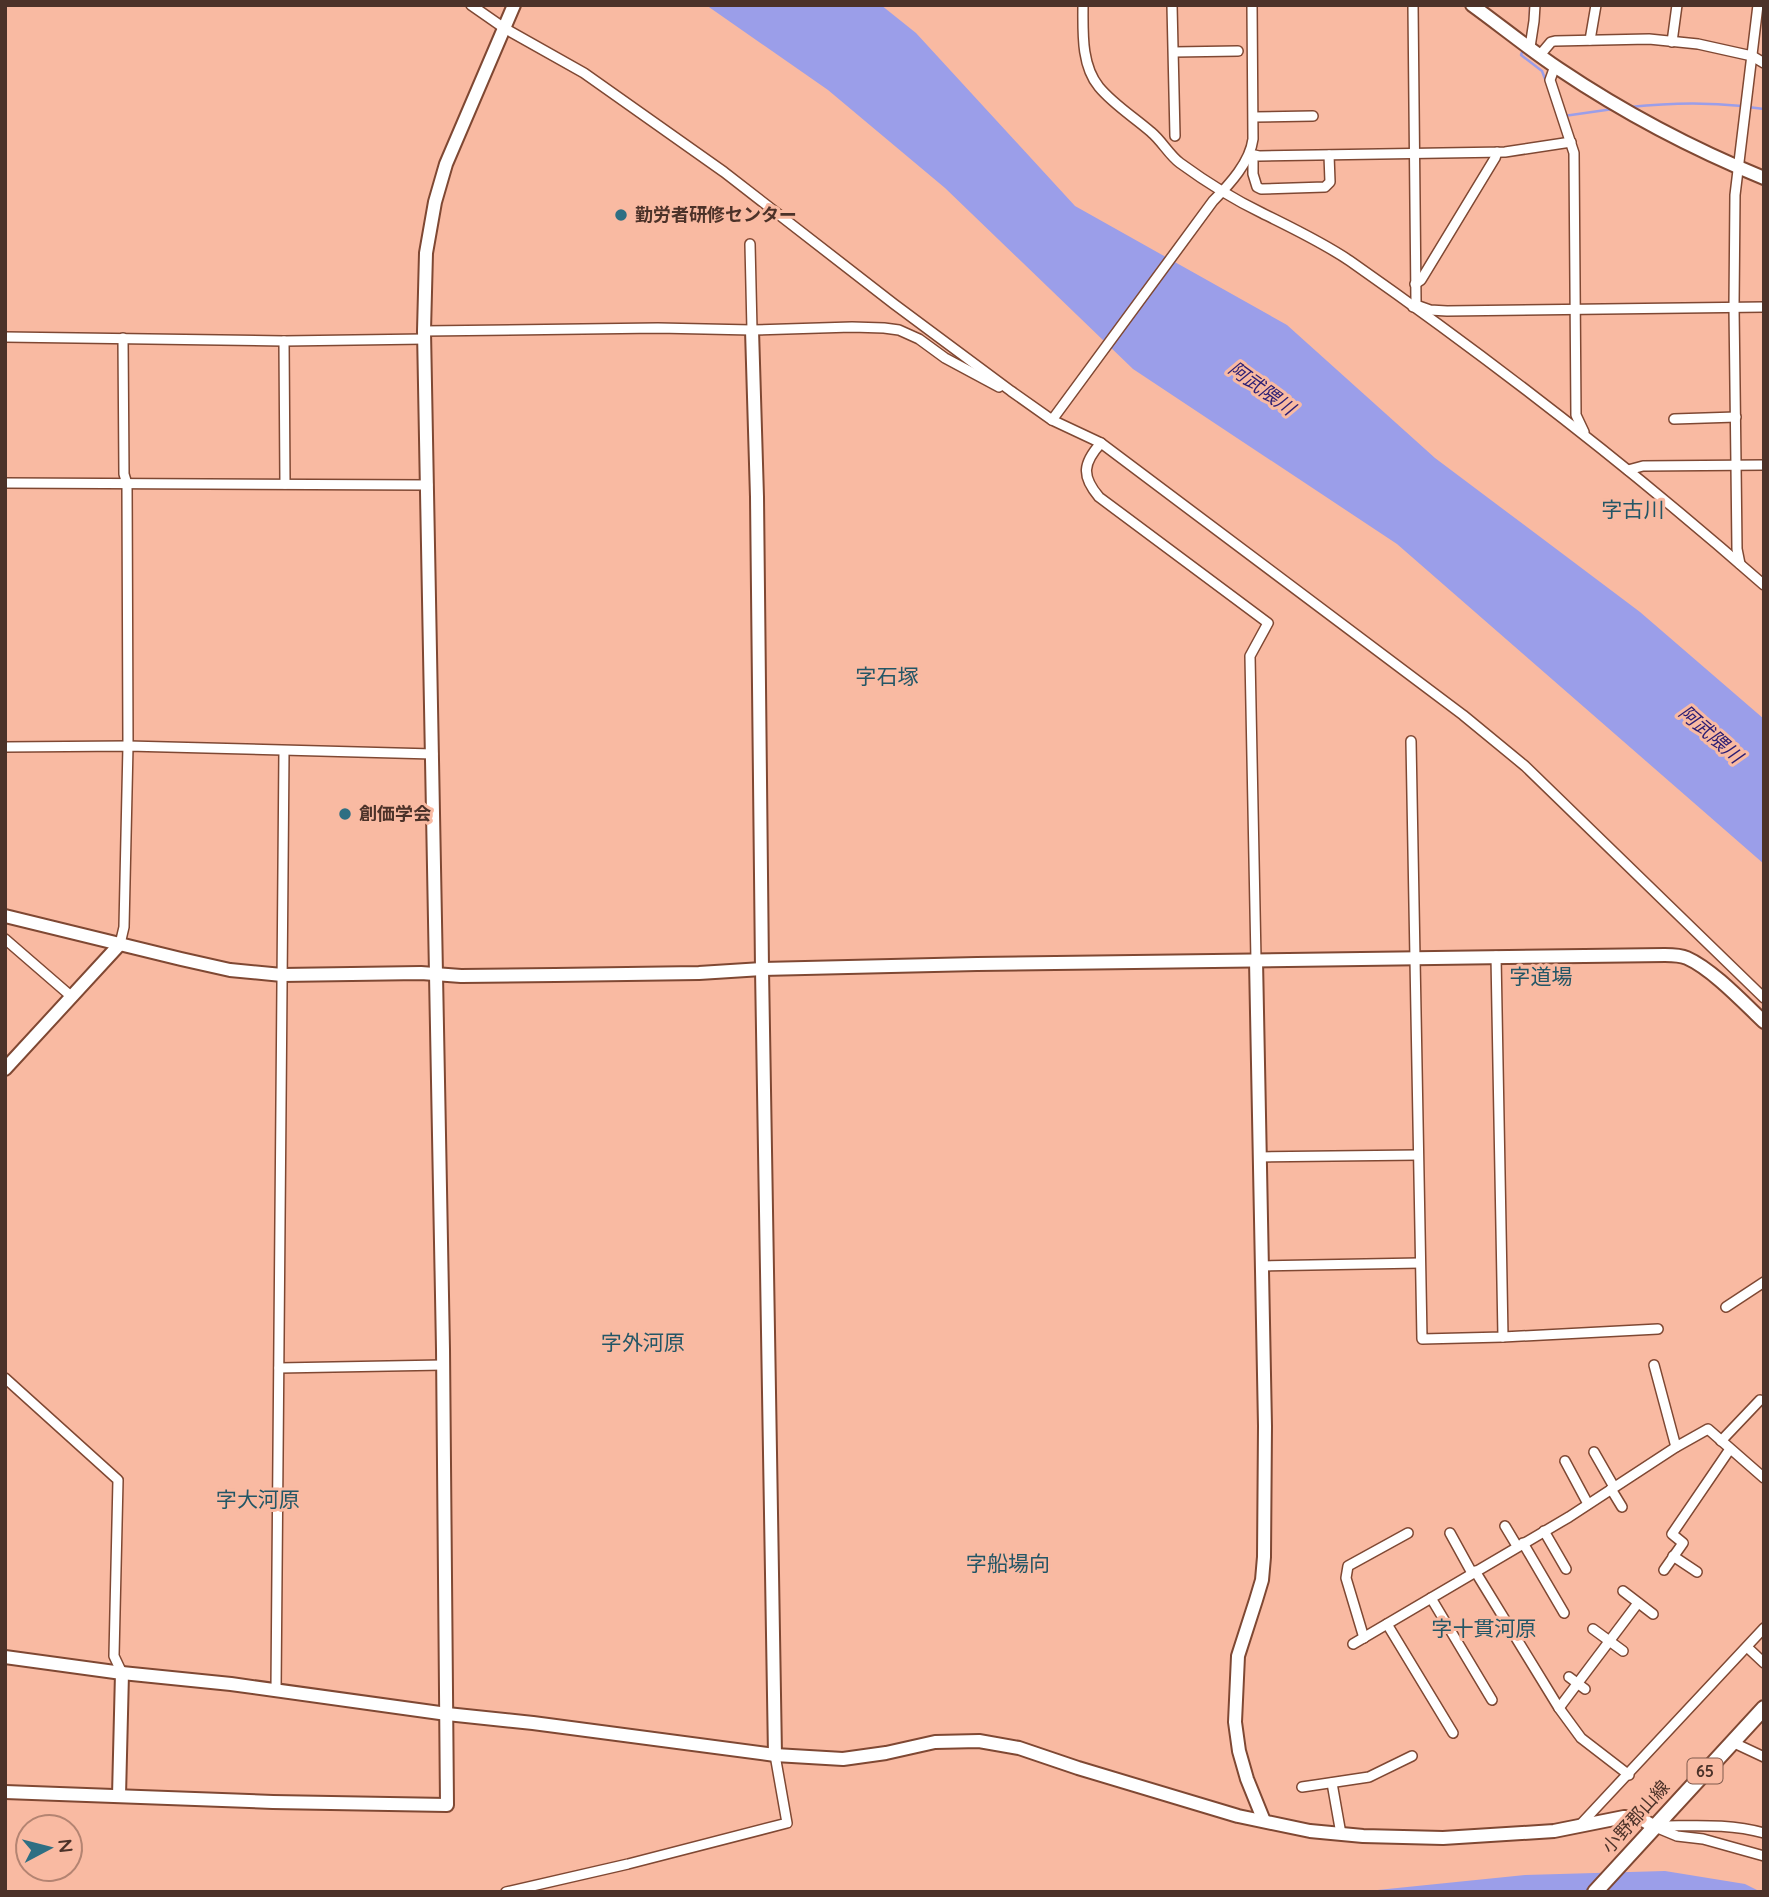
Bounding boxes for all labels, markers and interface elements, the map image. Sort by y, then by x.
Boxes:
place label: 勤労者研修センター [635,203,797,226]
marker: 勤労者研修センター [613,207,629,223]
water label: 阿武隈川 [1224,356,1301,421]
district label: 字古川 [1602,496,1665,522]
district label: 字石塚 [856,663,919,689]
water label: 阿武隈川 [1674,700,1749,769]
place label: 創価学会 [359,802,431,825]
marker: 創価学会 [337,806,353,822]
district label: 字道場 [1510,963,1573,989]
district label: 字外河原 [601,1329,685,1355]
district label: 字大河原 [216,1486,300,1512]
district label: 字船場向 [966,1550,1050,1576]
district label: 字十貫河原 [1432,1615,1537,1641]
road number: 65 [1688,1758,1722,1784]
street label: 小野郡山線 [1597,1776,1674,1858]
north arrow [14,1813,84,1883]
text: N [53,1838,79,1854]

